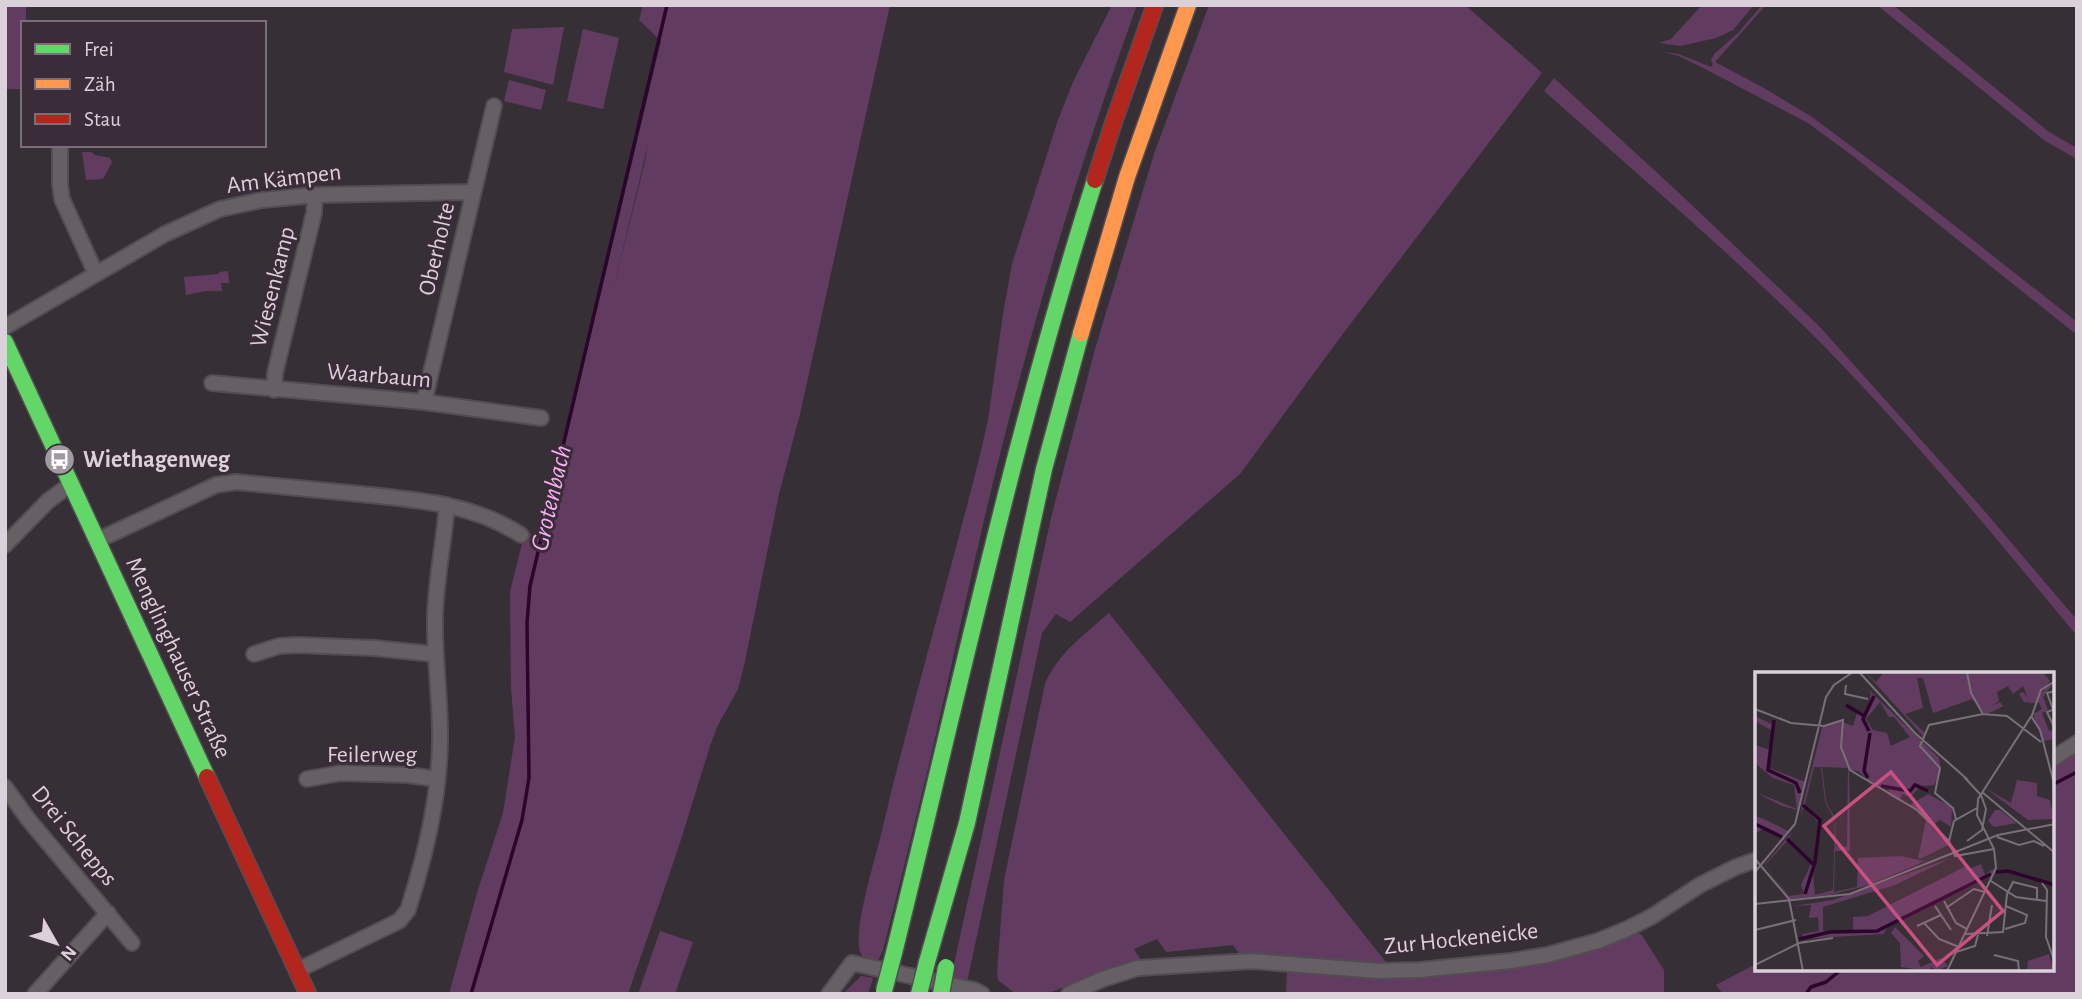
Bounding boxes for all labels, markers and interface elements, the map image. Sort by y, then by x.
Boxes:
legend [21,21,266,147]
text: Frei [84,39,114,60]
text: Zäh [84,74,116,95]
text: Stau [84,109,121,130]
street label: Am Kämpen [225,160,343,198]
street label: Oberholte [415,200,459,298]
street label: Wiesenkamp [246,224,300,350]
street label: Waarbaum [326,359,432,393]
bus stop icon: Wiethagenweg [43,443,77,477]
water label: Grotenbach [526,443,576,553]
place label: Wiethagenweg [83,448,231,472]
street label: Menglinghauser Straße [121,554,235,762]
inset map [1755,672,2054,971]
street label: Feilerweg [327,743,417,767]
street label: Drei Schepps [27,781,121,891]
north arrow [21,908,91,978]
street label: Zur Hockeneicke [1383,919,1539,959]
text: N [57,942,80,964]

